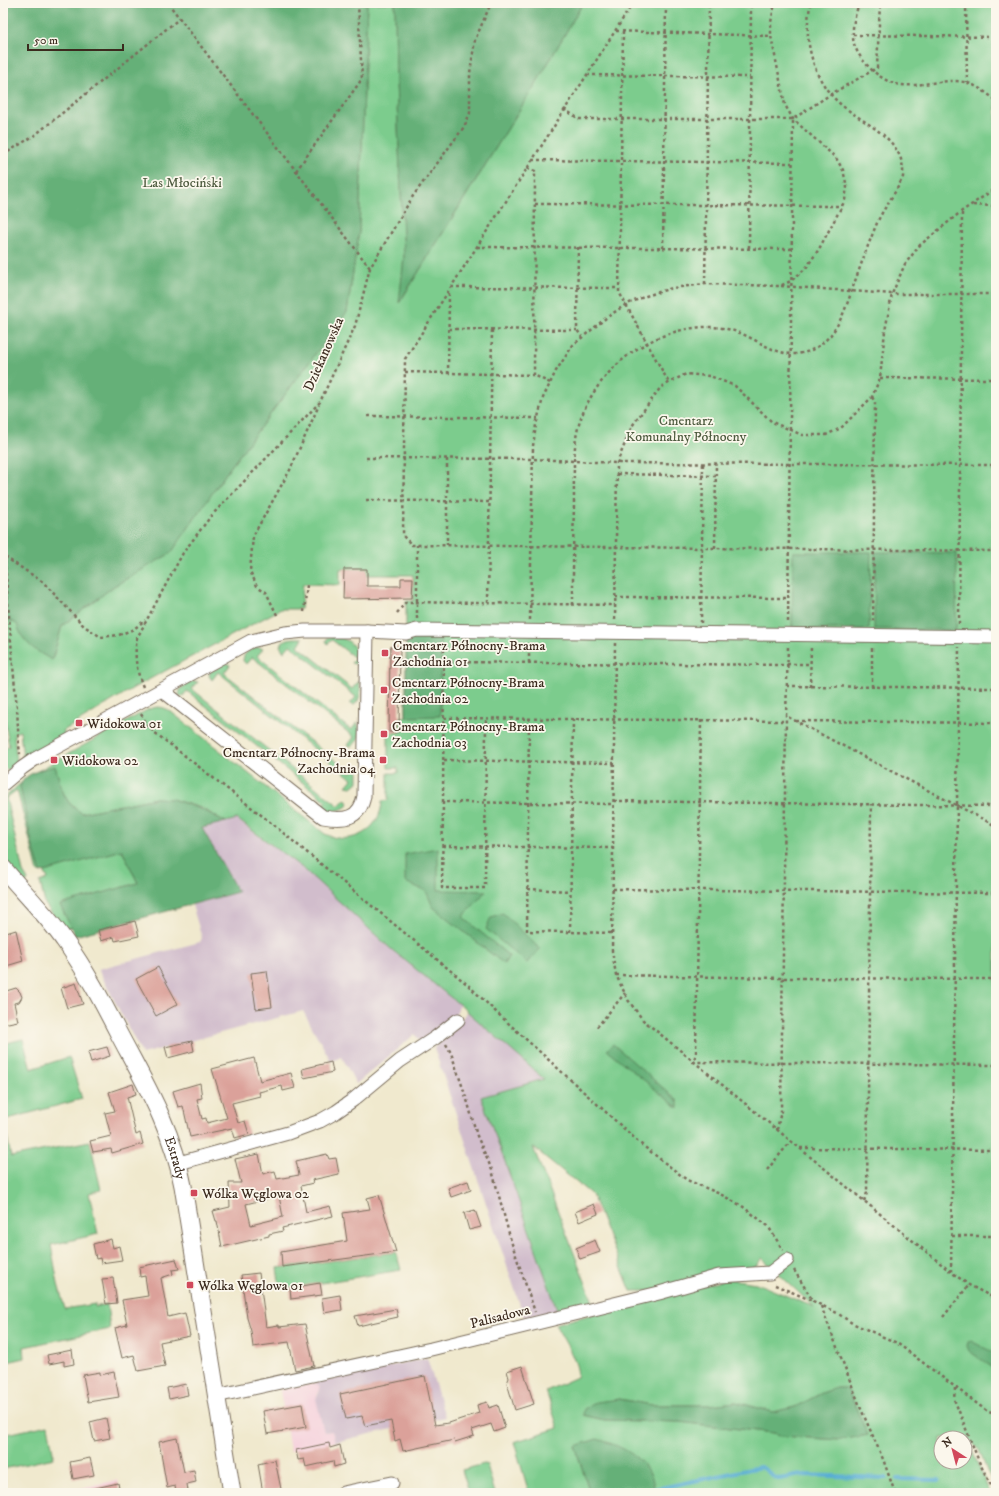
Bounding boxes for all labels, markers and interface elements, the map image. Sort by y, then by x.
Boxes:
scale bar [28,26,123,52]
text: 50 m [34,33,58,48]
park label: Las Młociński [142,174,222,192]
street label: Dziekanowska [300,314,348,394]
park label: Cmentarz Komunalny Północny [626,412,747,446]
place label: Cmentarz Północny-Brama Zachodnia 01 [393,637,545,671]
marker: Cmentarz Północny-Brama Zachodnia 01 [380,648,390,658]
place label: Cmentarz Północny-Brama Zachodnia 02 [392,674,544,708]
marker: Cmentarz Północny-Brama Zachodnia 02 [379,685,389,695]
place label: Widokowa 01 [86,715,161,733]
marker: Widokowa 01 [74,718,84,728]
place label: Cmentarz Północny-Brama Zachodnia 03 [392,718,544,752]
marker: Cmentarz Północny-Brama Zachodnia 03 [379,729,389,739]
place label: Cmentarz Północny-Brama Zachodnia 04 [223,744,376,778]
place label: Widokowa 02 [61,752,138,770]
marker: Widokowa 02 [49,755,59,765]
marker: Cmentarz Północny-Brama Zachodnia 04 [378,755,388,765]
street label: Estrady [160,1134,190,1181]
place label: Wólka Węglowa 02 [201,1185,309,1203]
marker: Wólka Węglowa 02 [189,1188,199,1198]
place label: Wólka Węglowa 01 [197,1277,303,1295]
marker: Wólka Węglowa 01 [185,1280,195,1290]
street label: Palisadowa [468,1301,532,1333]
north arrow [933,1430,973,1470]
text: N [940,1434,955,1451]

